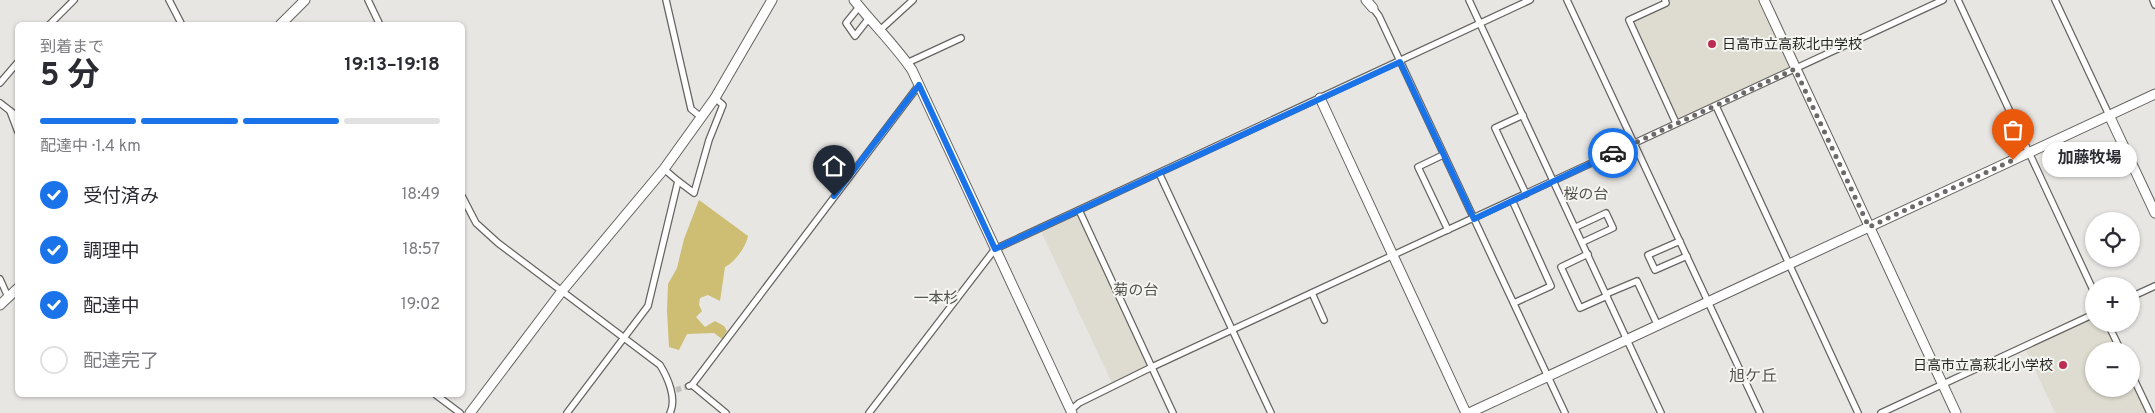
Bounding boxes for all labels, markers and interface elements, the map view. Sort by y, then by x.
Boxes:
place label: 日高市立高萩北中学校 [1722,36,1862,54]
text: 到着まで [40,38,104,58]
marker: 日高市立高萩北中学校 [1706,38,1718,50]
text: 19:13–19:18 [344,53,440,77]
text: 5 分 [40,57,100,97]
pin [1992,109,2034,160]
icon: bag [1999,116,2027,144]
courier [1588,128,1638,178]
text: 配達中 · 1.4 km [40,137,141,157]
icon: car [1599,139,1627,167]
callout: 加藤牧場 [2043,142,2138,178]
pin [813,145,855,196]
text: 加藤牧場 [2057,149,2122,169]
icon: home [820,152,848,180]
icon: check [40,181,68,209]
text: 受付済み [83,185,159,209]
text: 18:49 [401,185,440,205]
district label: 桜の台 [1563,186,1609,205]
map controls [2085,212,2140,397]
button: locate [2085,212,2140,267]
icon: check [40,236,68,264]
text: 調理中 [83,240,140,264]
text: 18:57 [403,240,440,260]
button: + [2085,277,2140,332]
district label: 菊の台 [1113,282,1159,301]
district label: 一本杉 [913,290,959,309]
icon: check [40,291,68,319]
text: 配達中 [83,295,140,319]
text: 19:02 [401,295,440,315]
button: − [2085,342,2140,397]
text: 配達完了 [83,350,159,374]
place label: 日高市立高萩北小学校 [1913,357,2053,375]
marker: 日高市立高萩北小学校 [2057,359,2069,371]
district label: 旭ケ丘 [1729,367,1777,387]

